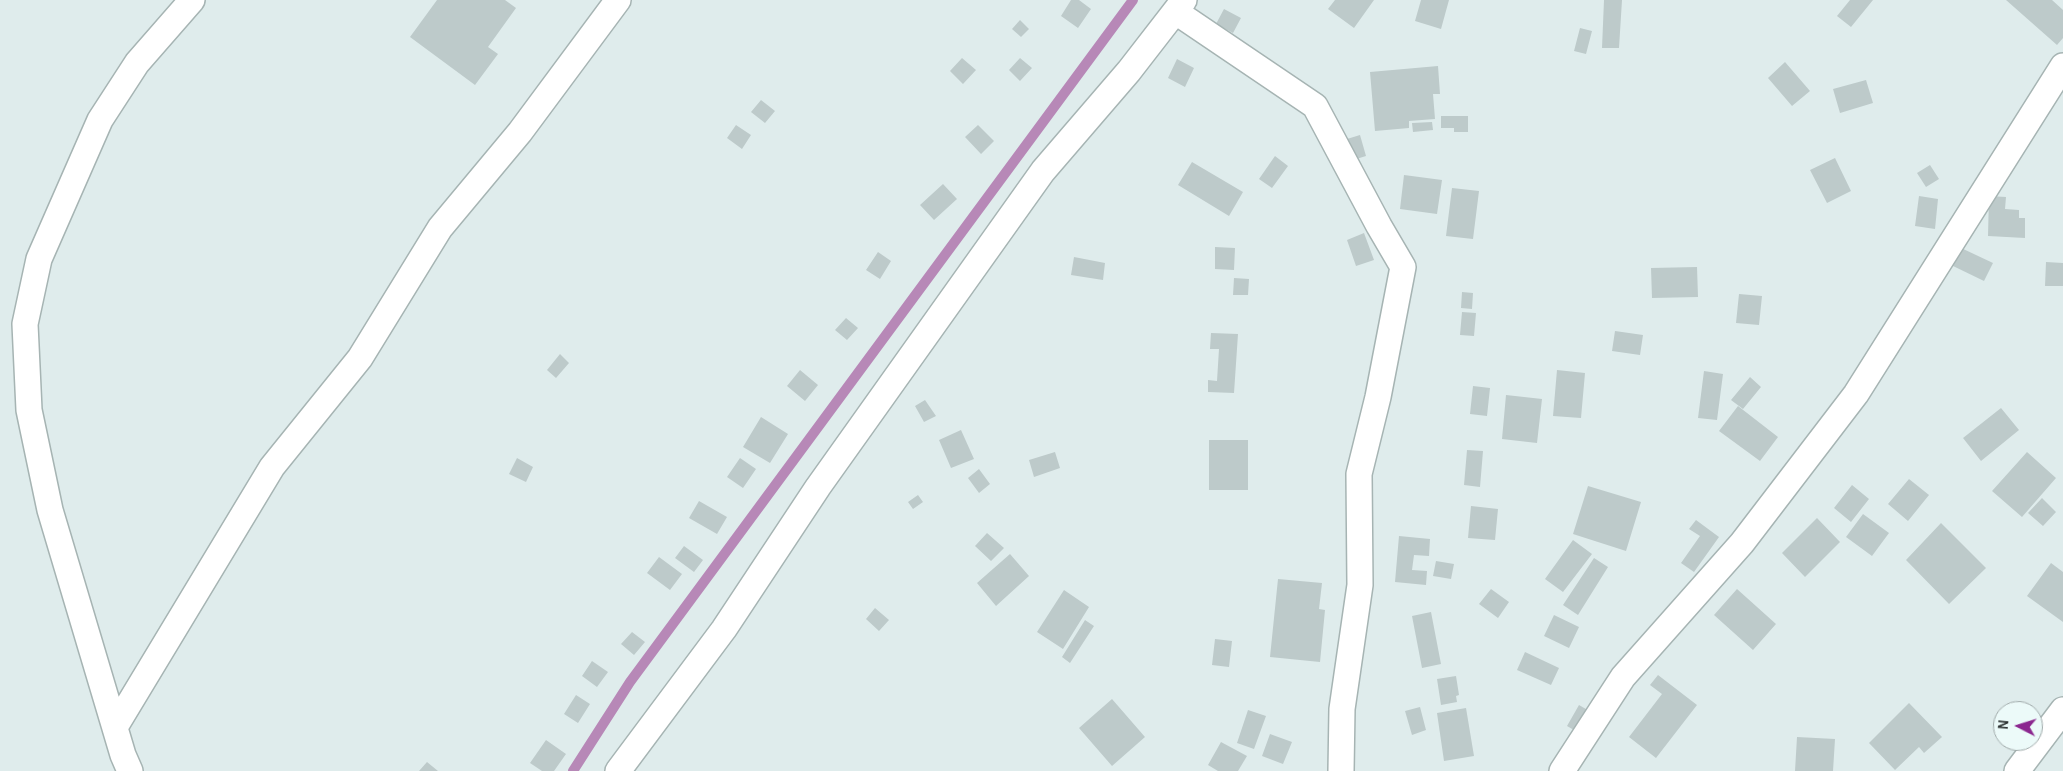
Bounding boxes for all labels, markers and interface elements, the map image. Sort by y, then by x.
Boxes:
north arrow [1993,701,2043,751]
text: N [1997,719,2011,730]

